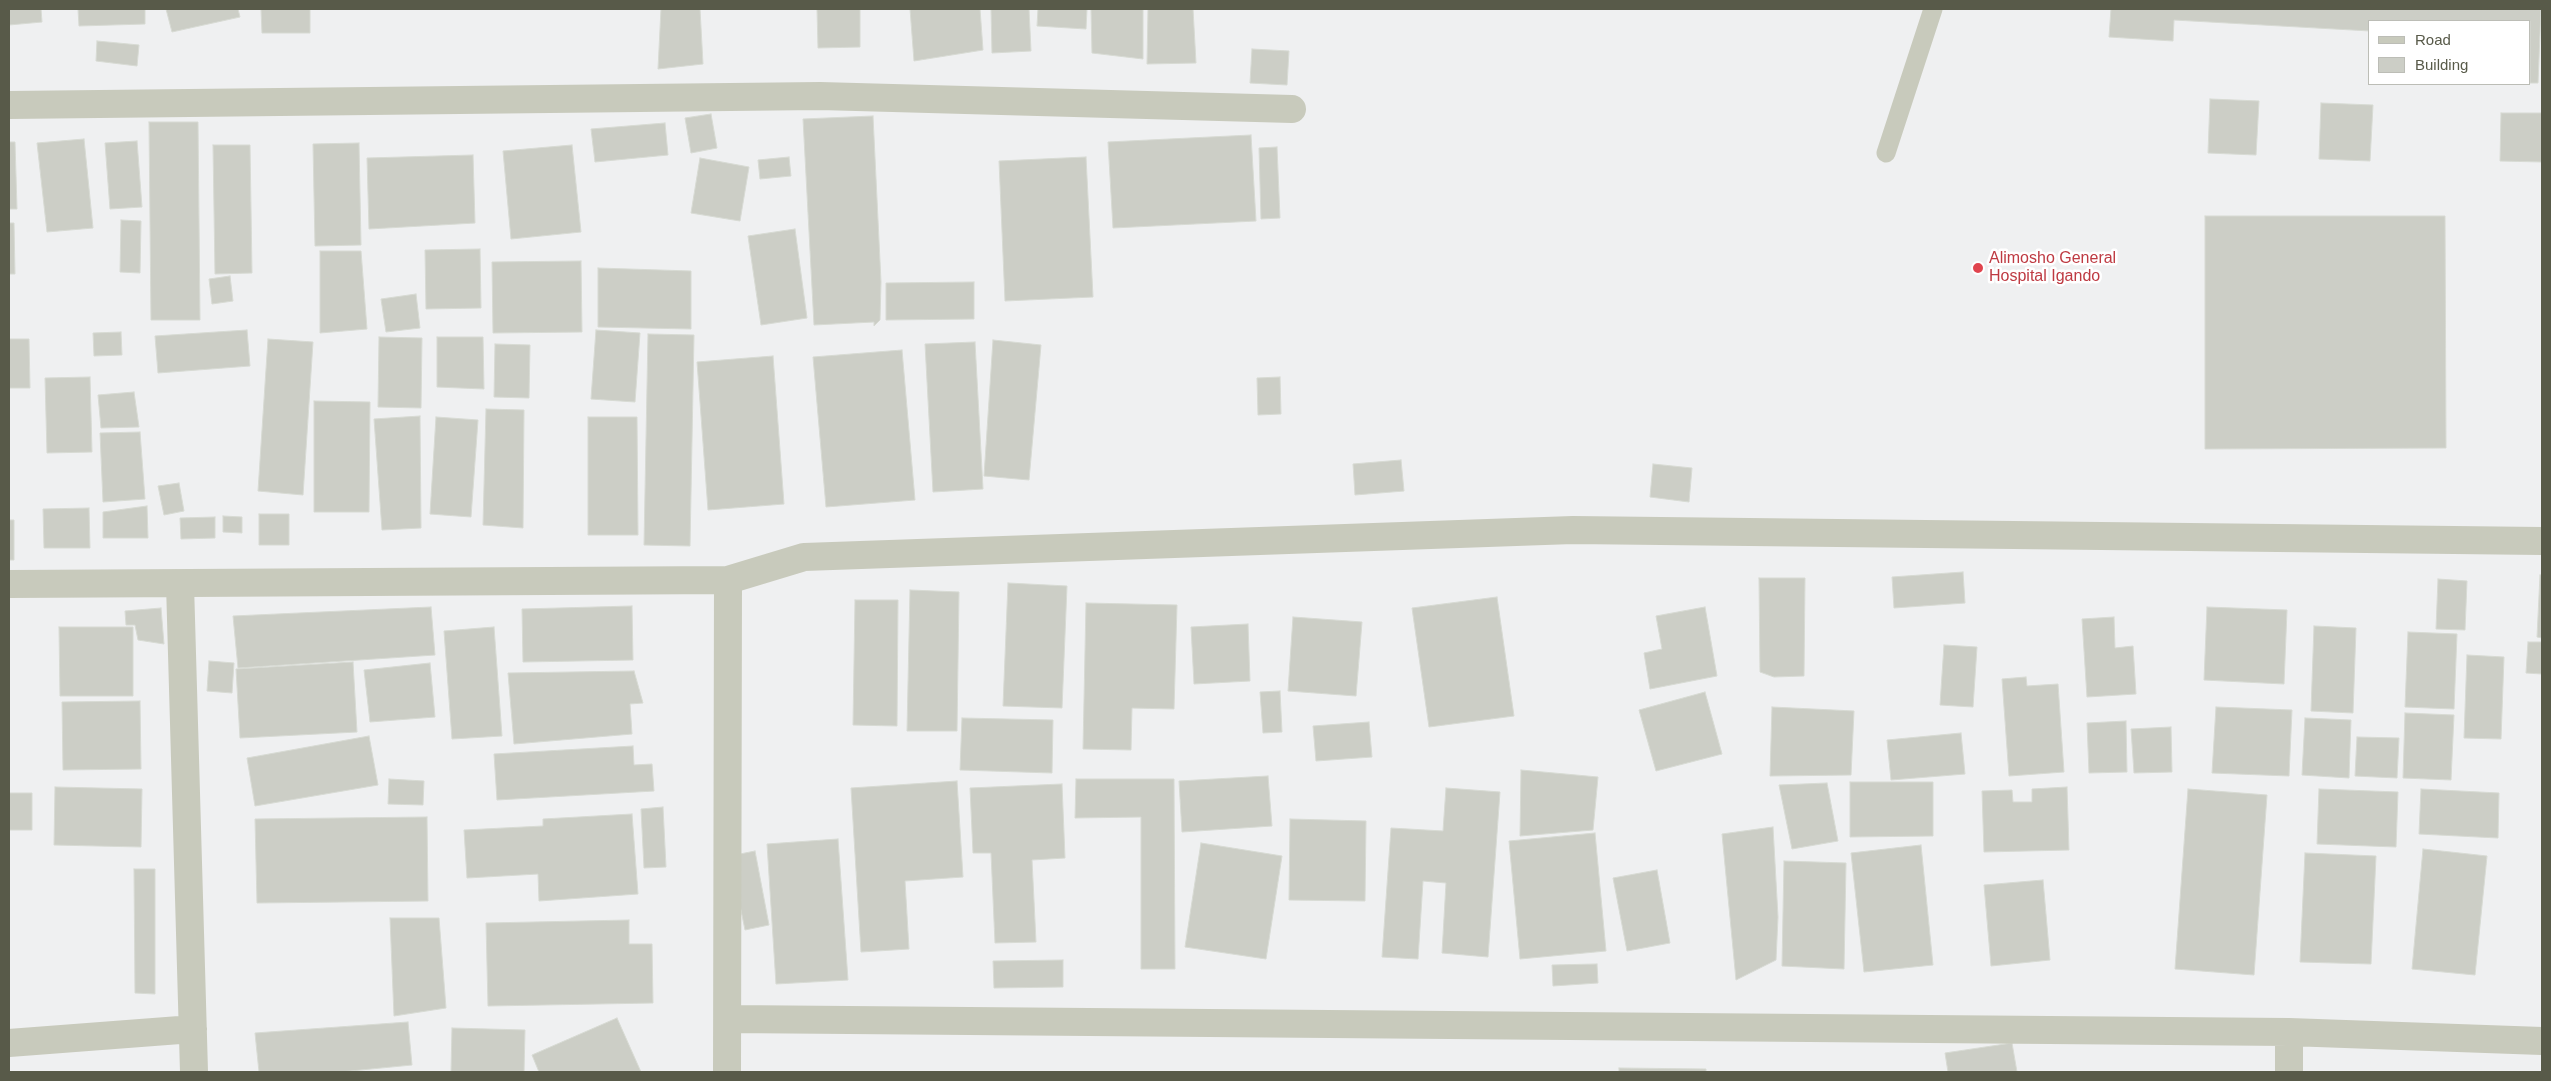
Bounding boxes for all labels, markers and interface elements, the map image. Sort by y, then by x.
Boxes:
legend [2368,20,2531,85]
text: Road [2415,31,2451,48]
text: Building [2415,56,2468,73]
place label: Alimosho General Hospital Igando [1989,249,2116,287]
marker: Alimosho General Hospital Igando [1971,261,1985,275]

